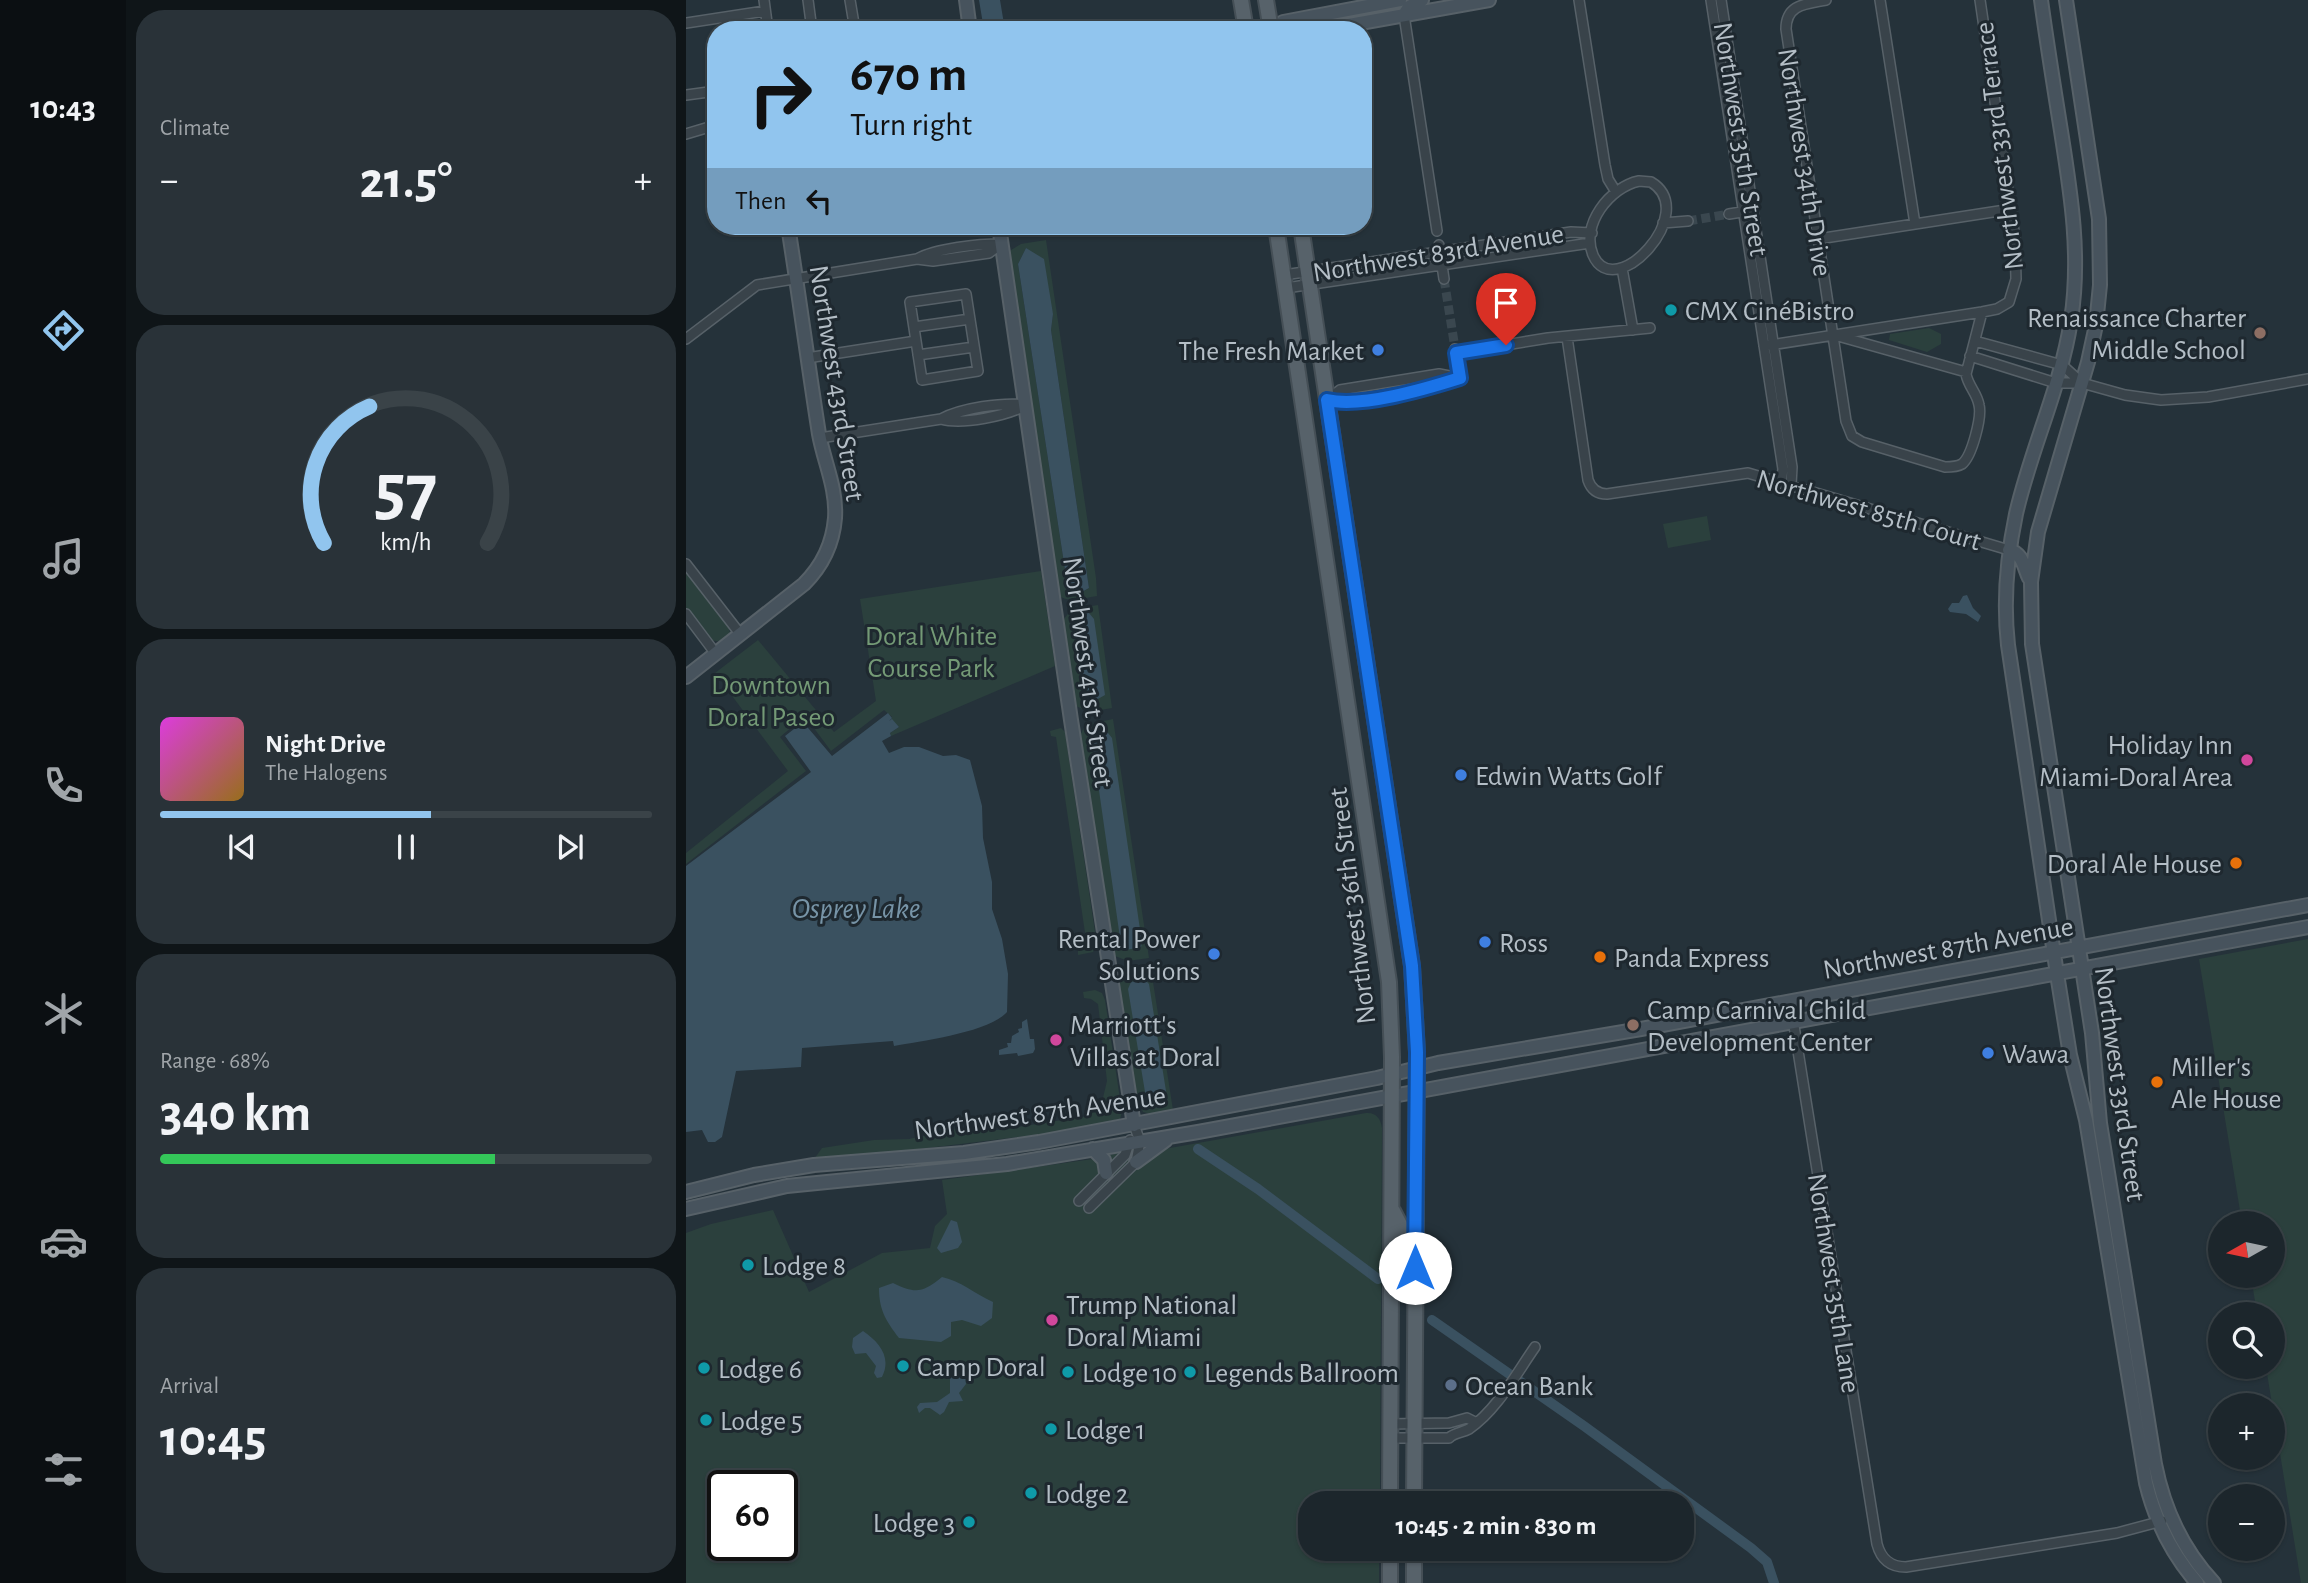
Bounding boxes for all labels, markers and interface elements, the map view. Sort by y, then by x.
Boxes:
street label: Northwest 35th Street [1708,20,1772,258]
street label: Northwest 33rd Terrace [1971,20,2029,271]
street label: Northwest 34th Drive [1772,46,1836,278]
icon: right [735,49,826,140]
text: 670 m [850,51,967,100]
text: 10:43 [30,92,96,124]
text: Turn right [850,109,972,141]
text: Climate [160,117,230,140]
text: 21.5° [360,155,452,207]
text: − [160,162,178,200]
text: + [634,162,652,200]
icon: left [800,182,838,220]
text: Then [735,188,786,214]
street label: Northwest 83rd Avenue [1311,220,1566,288]
street label: Northwest 43rd Street [804,263,869,503]
pin [1476,273,1536,345]
icon: arrive [1487,284,1525,322]
place label: CMX CinéBistro [1685,298,1855,326]
marker: CMX CinéBistro [1663,302,1679,318]
place label: Renaissance Charter Middle School [2027,305,2246,365]
icon: directions [39,306,88,355]
marker: Renaissance Charter Middle School [2252,325,2268,341]
place label: The Fresh Market [1178,338,1364,366]
marker: The Fresh Market [1370,342,1386,358]
text: 57 [375,455,437,528]
street label: Northwest 85th Court [1753,465,1984,556]
text: km/h [380,530,432,555]
icon: music [39,534,88,583]
street label: Northwest 41st Street [1057,555,1117,789]
park label: Doral White Course Park [865,623,997,683]
park label: Downtown Doral Paseo [707,672,835,732]
text: Night Drive [265,731,386,757]
place label: Holiday Inn Miami-Doral Area [2039,732,2233,792]
marker: Holiday Inn Miami-Doral Area [2239,752,2255,768]
icon: phone [39,761,88,810]
text: The Halogens [265,762,387,785]
place label: Edwin Watts Golf [1475,763,1663,791]
marker: Edwin Watts Golf [1453,767,1469,783]
street label: Northwest 36th Street [1325,786,1381,1026]
icon: previous [223,828,261,866]
icon: pause [387,828,425,866]
icon: next [551,828,589,866]
place label: Doral Ale House [2047,851,2222,879]
marker: Doral Ale House [2228,855,2244,871]
water label: Osprey Lake [792,894,920,924]
street label: Northwest 87th Avenue [1821,913,2076,985]
place label: Rental Power Solutions [1058,926,1200,986]
place label: Ross [1499,930,1548,958]
marker: Ross [1477,934,1493,950]
place label: Panda Express [1614,945,1769,973]
marker: Rental Power Solutions [1206,946,1222,962]
marker: Panda Express [1592,949,1608,965]
street label: Northwest 33rd Street [2089,965,2149,1203]
icon: climate [39,989,88,1038]
place label: Camp Carnival Child Development Center [1647,997,1872,1057]
place label: Marriott's Villas at Doral [1070,1012,1221,1072]
marker: Camp Carnival Child Development Center [1625,1017,1641,1033]
marker: Marriott's Villas at Doral [1048,1032,1064,1048]
place label: Wawa [2002,1041,2069,1069]
marker: Wawa [1980,1045,1996,1061]
text: Range · 68% [160,1050,270,1073]
place label: Miller's Ale House [2171,1054,2282,1114]
marker: Miller's Ale House [2149,1074,2165,1090]
street label: Northwest 87th Avenue [913,1082,1168,1146]
text: 340 km [160,1088,311,1140]
street label: Northwest 35th Lane [1802,1171,1864,1395]
north arrow [2208,1211,2286,1288]
map controls [2208,1211,2285,1561]
icon: car [39,1217,88,1266]
position arrow [1378,1231,1452,1305]
place label: Lodge 8 [762,1253,846,1281]
marker: Lodge 8 [740,1257,756,1273]
place label: Trump National Doral Miami [1066,1292,1237,1352]
button: search [2208,1302,2285,1379]
marker: Trump National Doral Miami [1044,1312,1060,1328]
place label: Camp Doral [917,1354,1046,1382]
place label: Lodge 6 [718,1356,802,1384]
marker: Camp Doral [895,1358,911,1374]
marker: Lodge 6 [696,1360,712,1376]
place label: Lodge 10 [1082,1360,1177,1388]
place label: Legends Ballroom [1204,1360,1399,1388]
marker: Lodge 10 [1060,1364,1076,1380]
marker: Legends Ballroom [1182,1364,1198,1380]
place label: Ocean Bank [1465,1373,1593,1401]
text: Arrival [160,1375,219,1398]
marker: Ocean Bank [1443,1377,1459,1393]
button: + [2208,1393,2285,1470]
place label: Lodge 5 [720,1408,802,1436]
marker: Lodge 5 [698,1412,714,1428]
text: 10:45 [160,1413,266,1465]
place label: Lodge 1 [1065,1417,1145,1445]
marker: Lodge 1 [1043,1421,1059,1437]
icon: filters [39,1445,88,1494]
speed limit sign: 60 [707,1470,798,1561]
place label: Lodge 2 [1045,1481,1128,1509]
button: − [2208,1484,2285,1561]
marker: Lodge 2 [1023,1485,1039,1501]
place label: Lodge 3 [873,1510,955,1538]
text: 10:45 · 2 min · 830 m [1396,1513,1596,1539]
marker: Lodge 3 [961,1514,977,1530]

